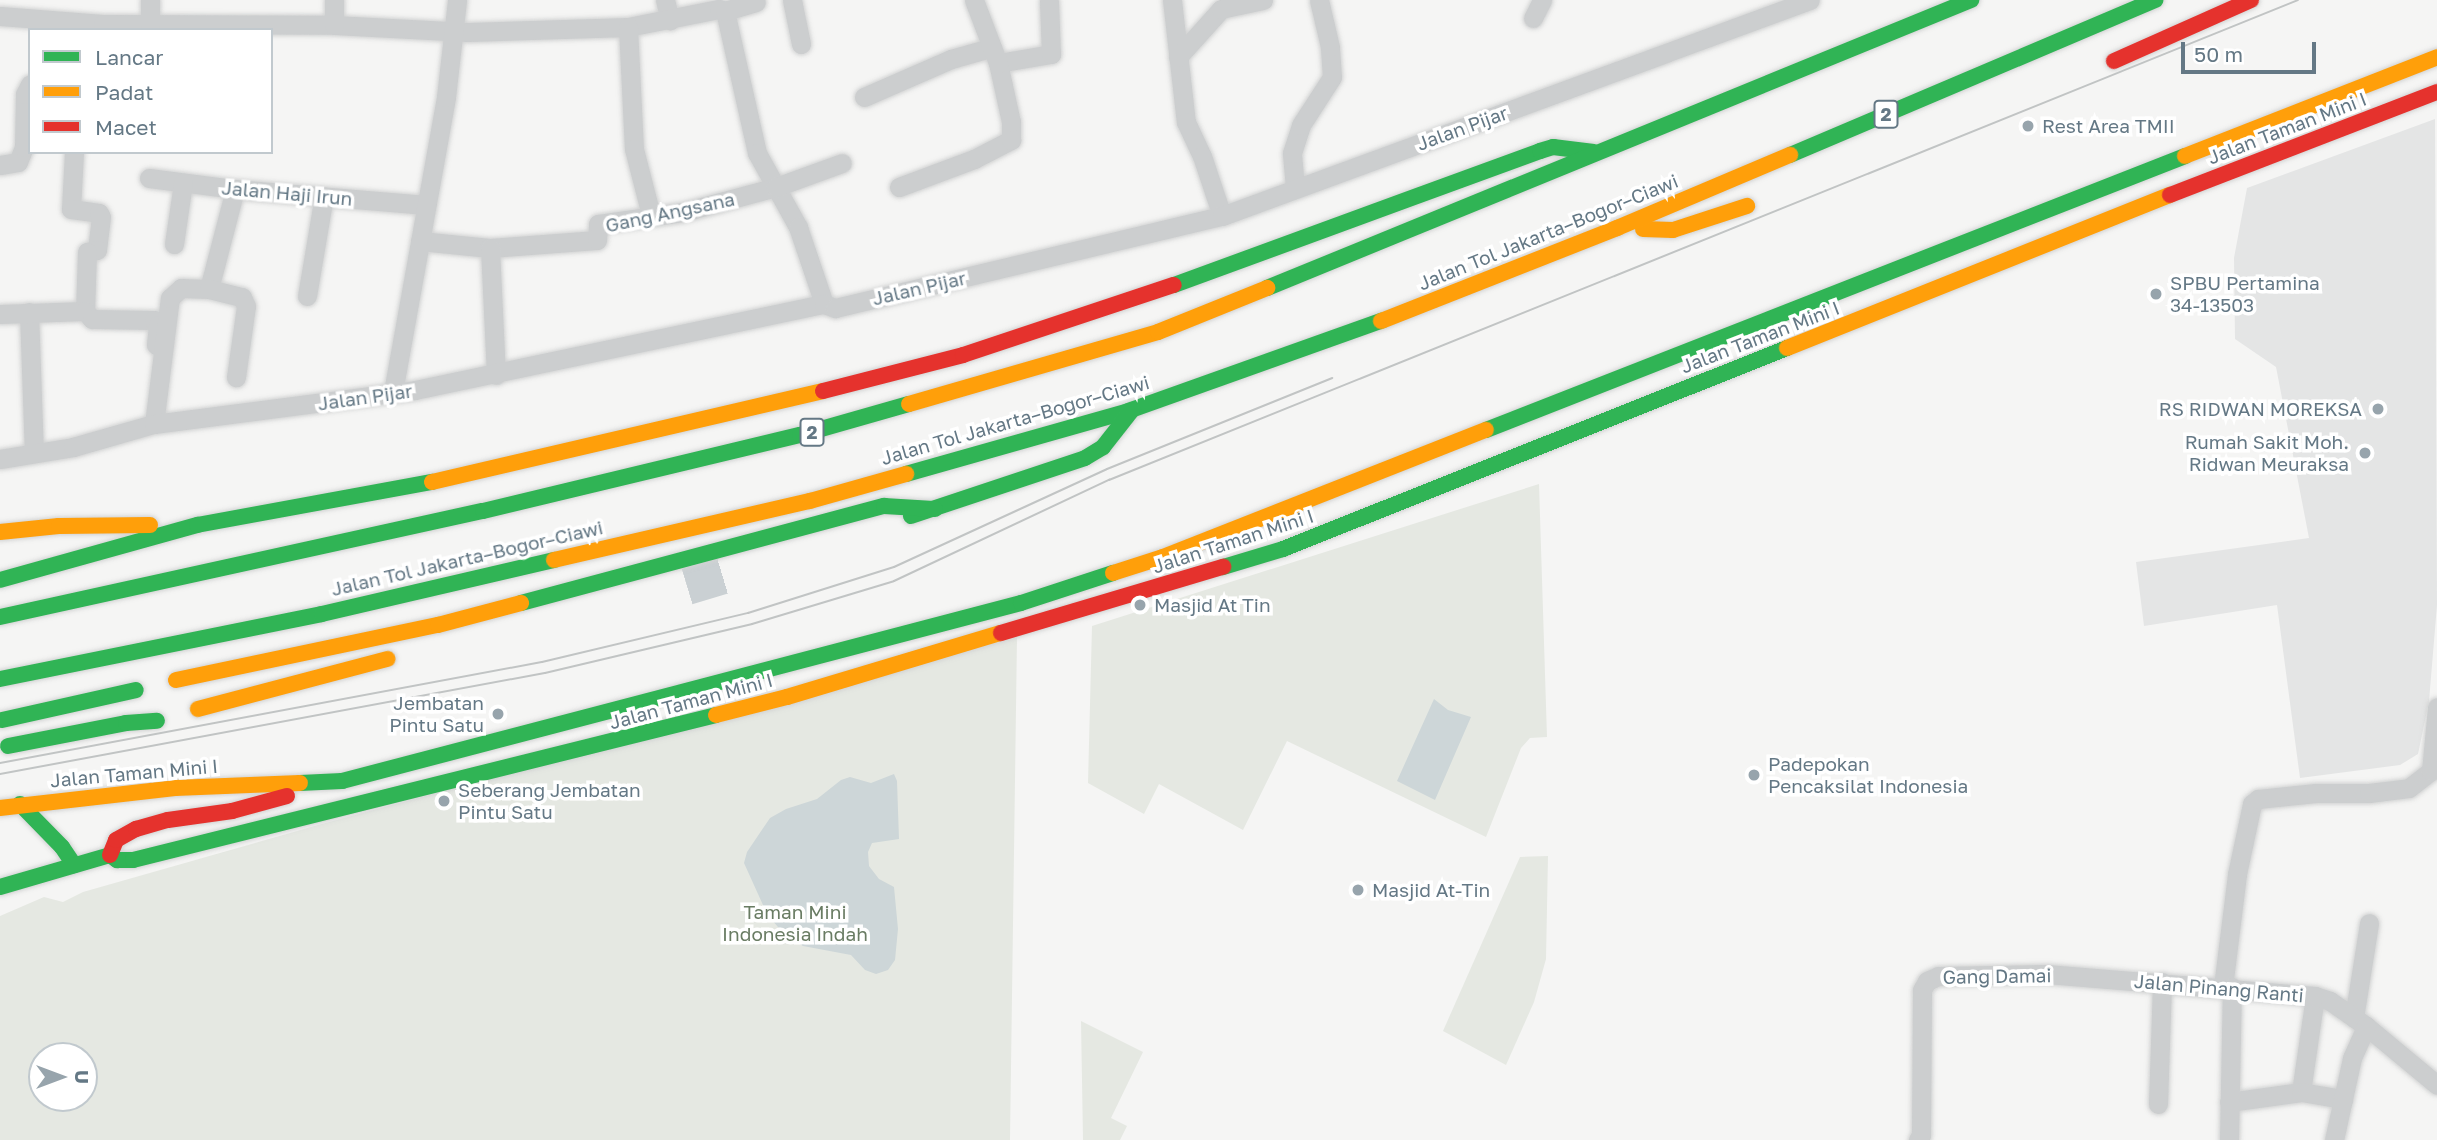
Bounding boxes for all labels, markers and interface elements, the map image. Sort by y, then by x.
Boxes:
legend [28,28,273,154]
scale bar [2185,28,2320,72]
text: 50 m [2194,41,2243,67]
text: Lancar [95,44,163,70]
text: Padat [95,79,153,105]
street label: Jalan Taman Mini I [2204,87,2370,169]
road number: 2 [1872,100,1900,128]
street label: Jalan Pijar [1413,101,1511,155]
text: Macet [95,114,157,140]
place label: Rest Area TMII [2042,115,2175,137]
marker: Rest Area TMII [2020,118,2036,134]
street label: Jalan Tol Jakarta–Bogor–Ciawi [1415,169,1681,295]
street label: Jalan Haji Irun [221,176,353,210]
street label: Gang Angsana [603,187,737,237]
street label: Jalan Pijar [870,266,968,310]
place label: SPBU Pertamina 34-13503 [2170,272,2320,316]
marker: SPBU Pertamina 34-13503 [2148,286,2164,302]
street label: Jalan Taman Mini I [1677,296,1843,378]
street label: Jalan Tol Jakarta–Bogor–Ciawi [878,371,1152,469]
street label: Jalan Pijar [316,379,414,415]
place label: RS RIDWAN MOREKSA [2159,398,2362,420]
marker: RS RIDWAN MOREKSA [2368,399,2388,419]
road number: 2 [798,418,826,446]
place label: Rumah Sakit Moh. Ridwan Meuraksa [2185,431,2349,475]
marker: Rumah Sakit Moh. Ridwan Meuraksa [2355,443,2375,463]
street label: Jalan Taman Mini I [1149,504,1317,578]
street label: Jalan Tol Jakarta–Bogor–Ciawi [329,516,605,600]
place label: Masjid At Tin [1154,594,1271,616]
marker: Masjid At Tin [1132,597,1148,613]
street label: Jalan Taman Mini I [607,668,775,734]
place label: Jembatan Pintu Satu [389,692,484,736]
marker: Jembatan Pintu Satu [490,706,506,722]
place label: Padepokan Pencaksilat Indonesia [1768,753,1968,797]
street label: Jalan Taman Mini I [49,754,219,792]
marker: Padepokan Pencaksilat Indonesia [1746,767,1762,783]
place label: Seberang Jembatan Pintu Satu [458,779,641,823]
marker: Seberang Jembatan Pintu Satu [436,793,452,809]
place label: Masjid At-Tin [1372,879,1490,901]
marker: Masjid At-Tin [1350,882,1366,898]
park label: Taman Mini Indonesia Indah [722,901,868,945]
street label: Gang Damai [1942,964,2052,988]
street label: Jalan Pinang Ranti [2133,969,2305,1007]
north arrow [28,1042,98,1112]
text: U [71,1070,94,1084]

